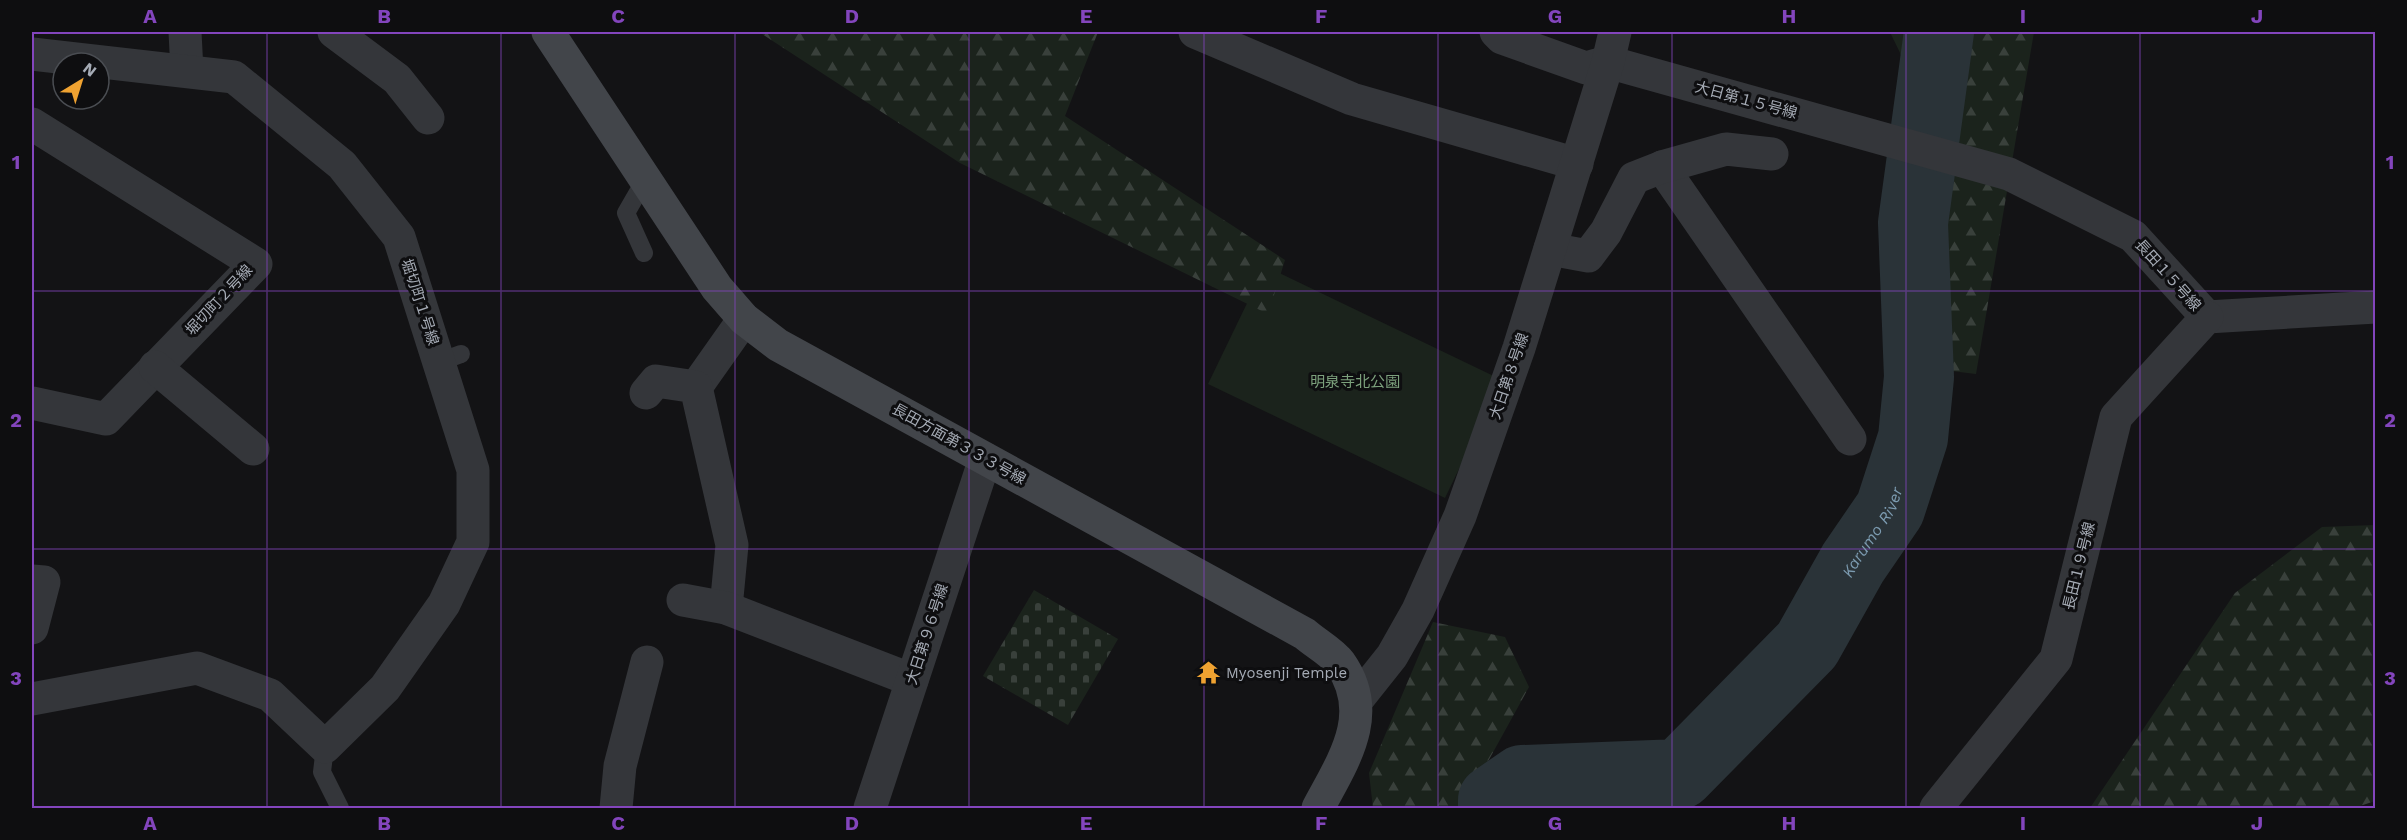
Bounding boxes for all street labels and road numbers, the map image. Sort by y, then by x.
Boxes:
street label: 大日第１５号線 [1693,78,1799,122]
street label: 長田１５号線 [2131,236,2205,314]
street label: 堀切町１号線 [398,256,442,348]
street label: 堀切町２号線 [182,261,256,339]
street label: 大日第８号線 [1486,331,1532,421]
street label: 長田方面第３３３号線 [889,400,1029,488]
street label: 長田１９号線 [2059,520,2099,612]
street label: 大日第９６号線 [902,581,952,687]

